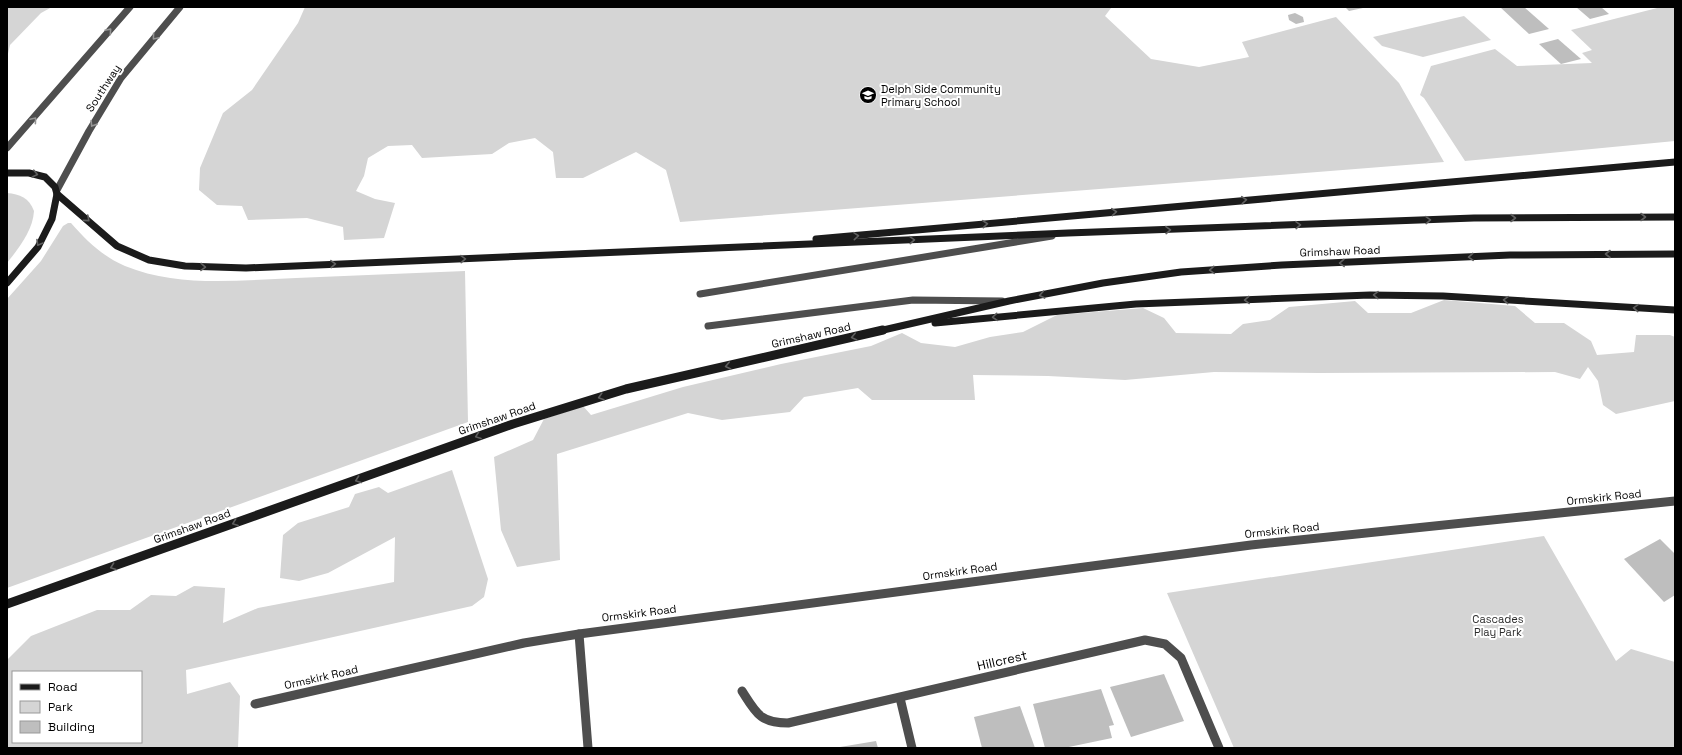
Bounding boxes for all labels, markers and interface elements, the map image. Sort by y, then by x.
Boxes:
one-way arrow [104,29,111,36]
one-way arrow [153,32,160,40]
street label: Southway [83,62,123,114]
place label: Delph Side Community Primary School [881,82,1001,109]
school or university icon: Delph Side Community Primary School [858,85,878,105]
one-way arrow [29,117,36,124]
one-way arrow [91,120,98,127]
one-way arrow [32,170,38,178]
one-way arrow [1241,196,1247,205]
one-way arrow [1111,208,1117,217]
one-way arrow [1640,213,1646,221]
one-way arrow [1510,214,1516,222]
one-way arrow [82,215,90,222]
one-way arrow [1425,216,1431,224]
one-way arrow [982,220,988,229]
one-way arrow [1295,220,1301,229]
one-way arrow [1165,225,1171,234]
one-way arrow [853,231,859,240]
one-way arrow [909,236,915,245]
one-way arrow [37,239,44,246]
street label: Grimshaw Road [1299,243,1381,259]
one-way arrow [1605,250,1611,259]
one-way arrow [1468,253,1474,261]
one-way arrow [460,255,466,263]
one-way arrow [1339,258,1345,267]
one-way arrow [330,260,336,269]
one-way arrow [200,263,206,271]
one-way arrow [1209,265,1215,274]
one-way arrow [1039,290,1045,299]
one-way arrow [1373,291,1379,299]
one-way arrow [1244,296,1250,304]
one-way arrow [1503,296,1509,304]
one-way arrow [1633,303,1639,312]
one-way arrow [992,313,998,322]
street label: Grimshaw Road [770,319,852,351]
one-way arrow [851,332,858,340]
one-way arrow [725,361,731,369]
one-way arrow [598,392,605,401]
street label: Grimshaw Road [456,398,538,438]
one-way arrow [474,432,481,440]
one-way arrow [354,475,361,484]
street label: Ormskirk Road [1566,486,1642,508]
street label: Grimshaw Road [152,506,232,546]
one-way arrow [232,519,239,527]
street label: Ormskirk Road [1244,519,1320,541]
street label: Ormskirk Road [922,559,998,583]
one-way arrow [109,562,116,571]
street label: Ormskirk Road [601,601,677,625]
park label: Cascades Play Park [1472,612,1524,639]
street label: Hillcrest [975,646,1029,674]
street label: Ormskirk Road [283,662,359,692]
legend [12,671,142,743]
text: Road [48,679,77,695]
text: Park [48,699,73,715]
text: Building [48,719,95,735]

